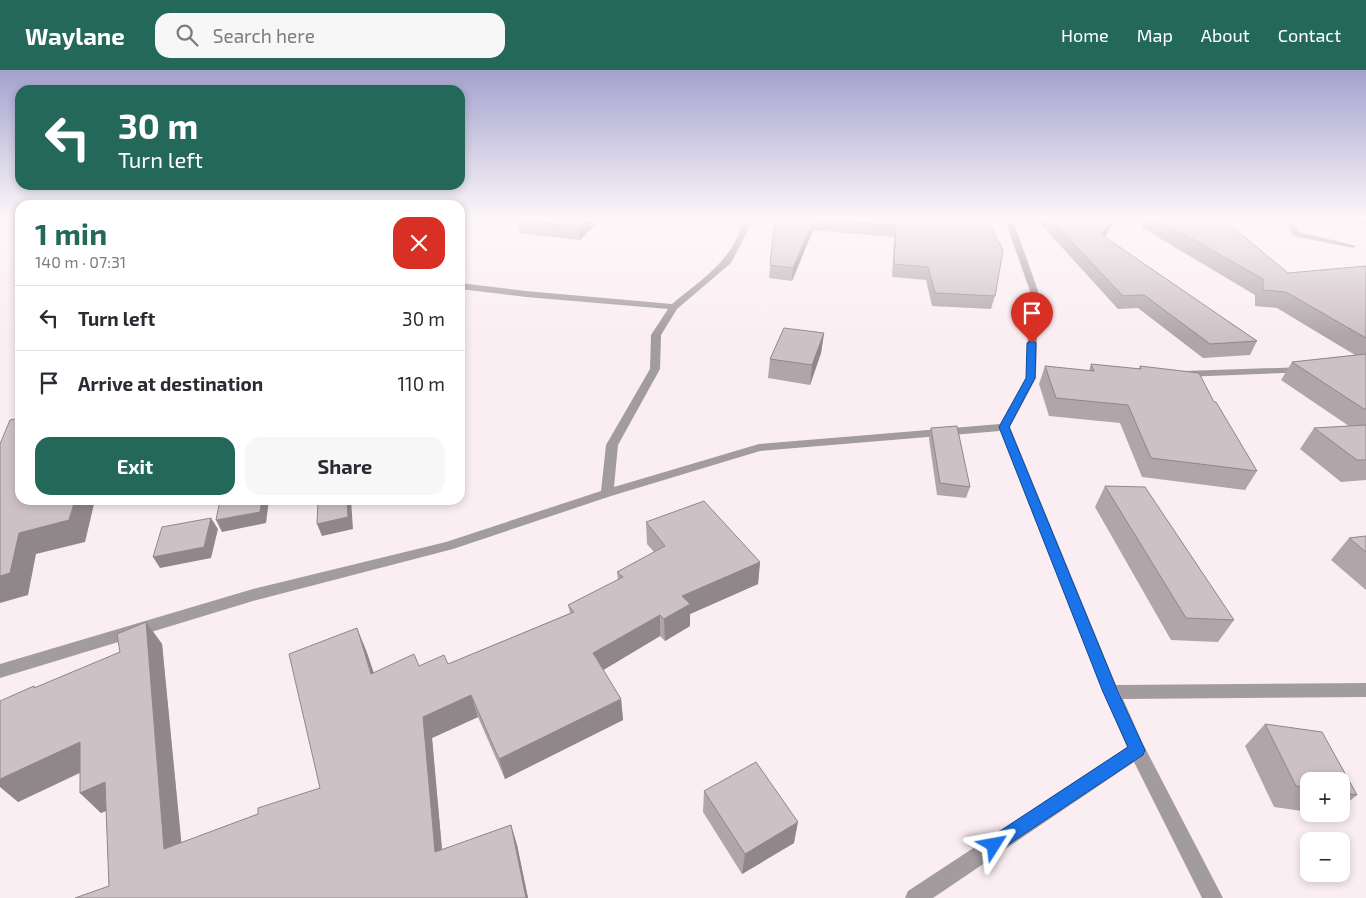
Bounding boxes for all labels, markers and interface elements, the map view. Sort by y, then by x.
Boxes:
search box [155,13,505,58]
text: Waylane [25,21,125,50]
icon: search [173,21,201,49]
text: Search here [213,24,315,47]
text: Home [1061,24,1109,46]
text: Map [1137,24,1173,46]
text: About [1201,24,1250,46]
text: Contact [1278,24,1341,46]
text: 30 m [118,104,198,146]
icon: left [35,105,100,170]
text: Turn left [118,146,203,172]
text: 1 min [35,215,107,251]
button: close [393,217,445,269]
text: 140 m · 07:31 [35,252,126,271]
pin [1011,292,1053,343]
icon: arrive [1018,299,1046,327]
icon: left [35,304,63,332]
text: Turn left [78,307,155,330]
text: 30 m [402,307,445,330]
icon: arrive [35,369,63,397]
text: Arrive at destination [78,372,263,395]
text: 110 m [398,372,445,395]
button: Exit [35,437,235,495]
button: Share [245,437,445,495]
map controls [1300,772,1350,882]
button: + [1300,772,1350,822]
position arrow [967,818,1019,870]
button: − [1300,832,1350,882]

